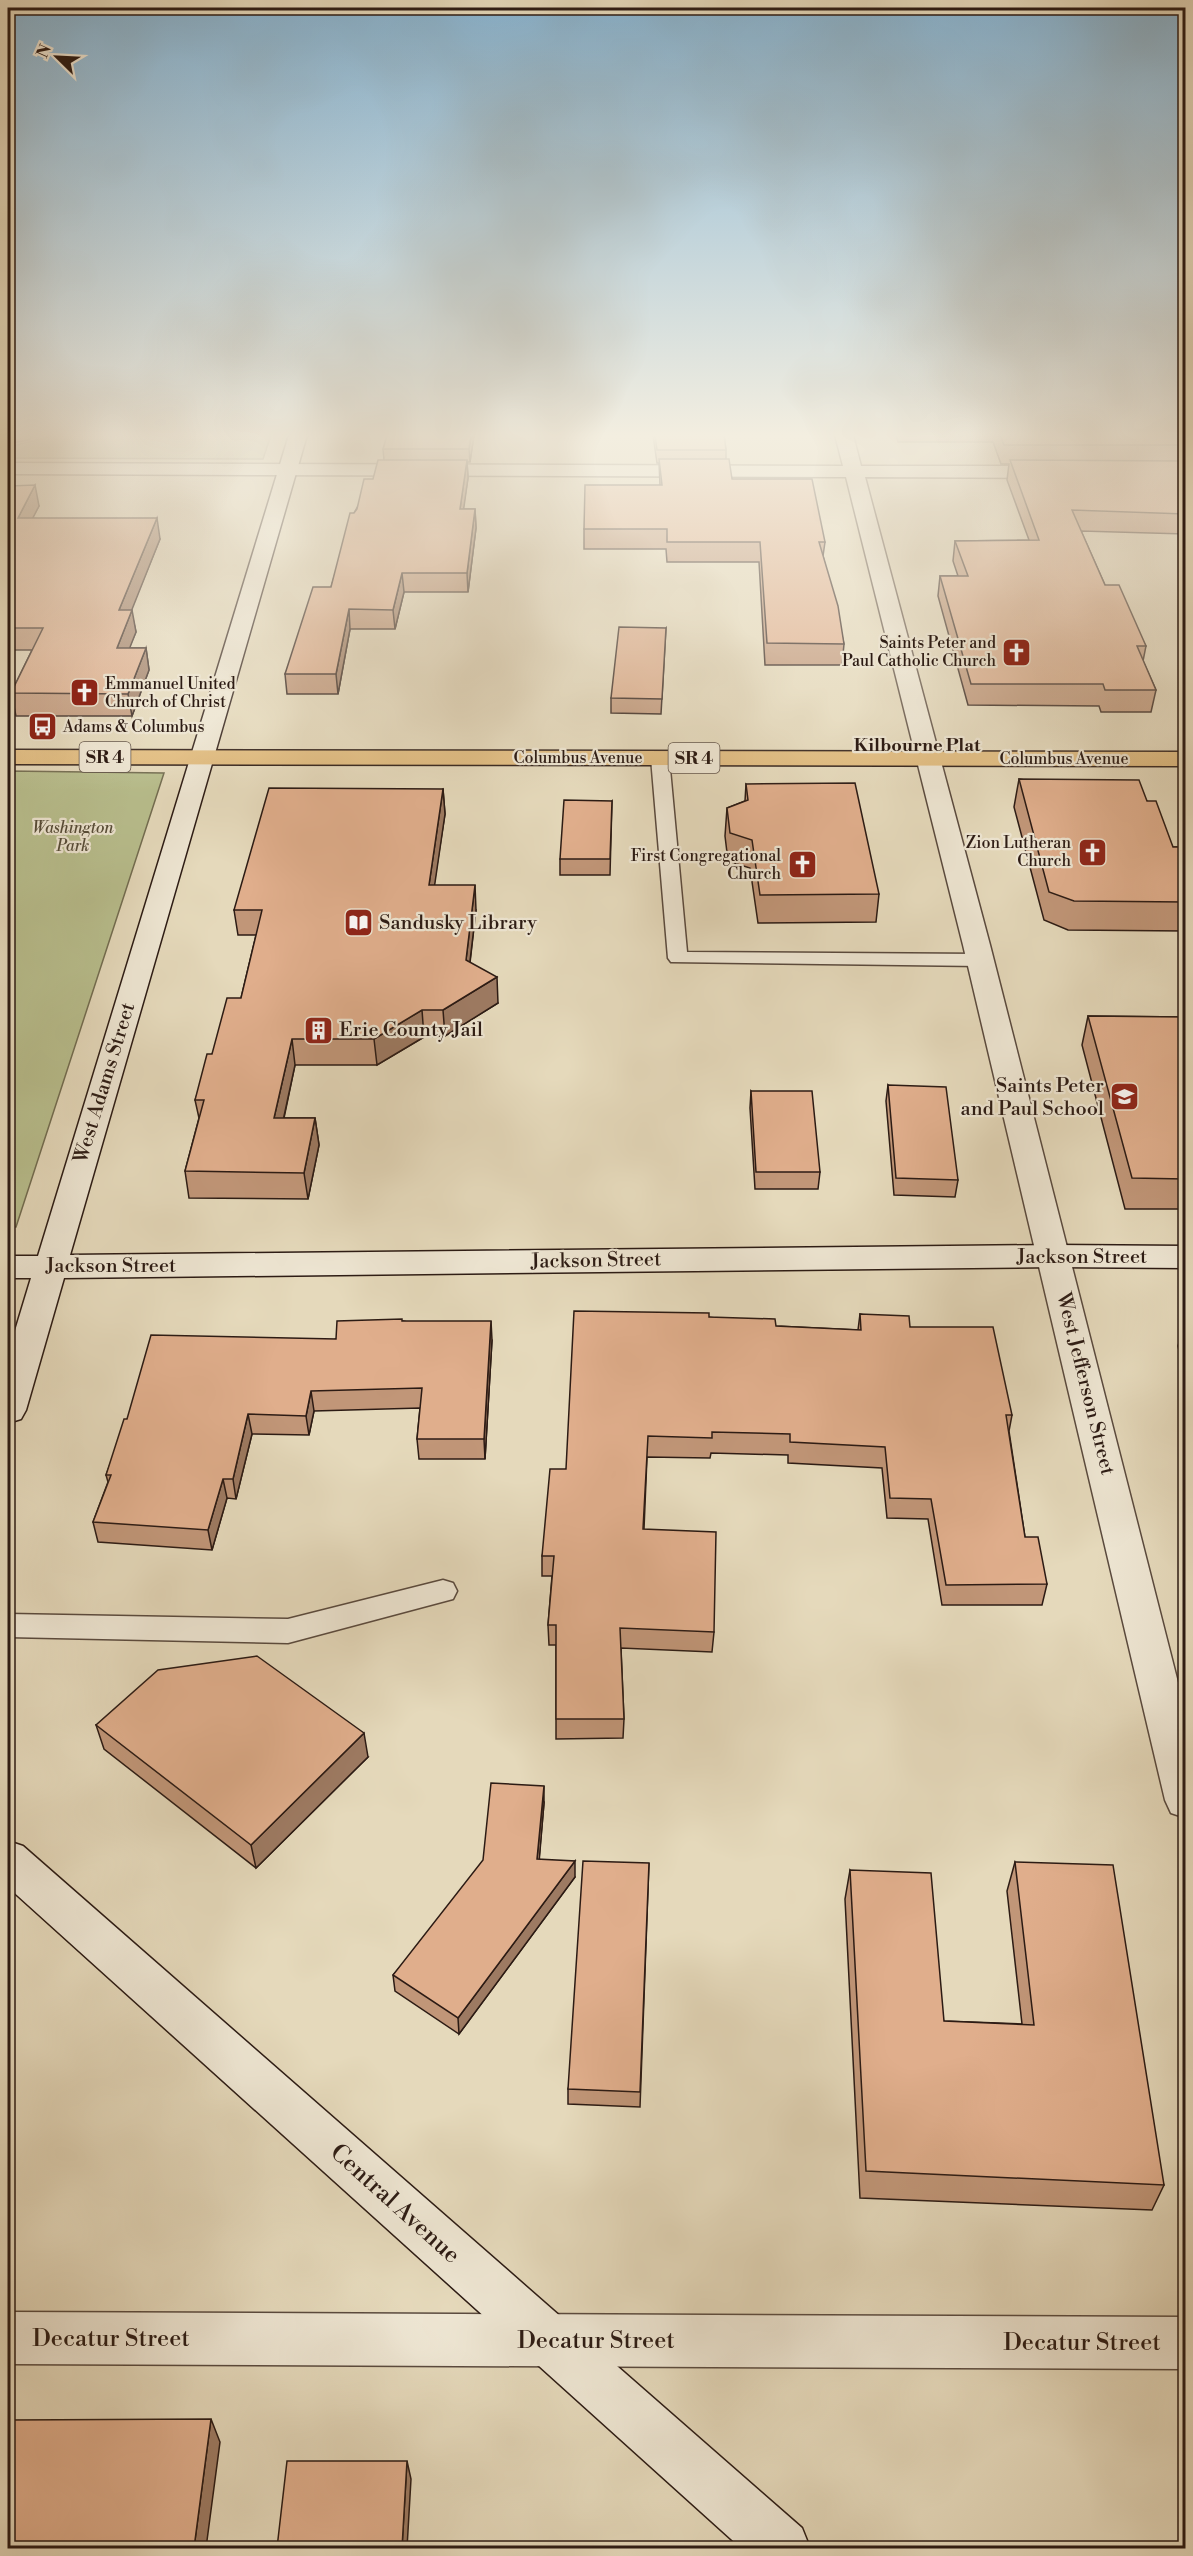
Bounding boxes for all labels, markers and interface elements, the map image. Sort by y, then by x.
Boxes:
north arrow [27,27,87,87]
text: N [33,41,56,61]
place label: Saints Peter and Paul Catholic Church [842,633,996,671]
church icon: Saints Peter and Paul Catholic Church [1001,636,1033,668]
place label: Emmanuel United Church of Christ [105,674,236,712]
church icon: Emmanuel United Church of Christ [68,677,100,709]
bus stop icon: Adams & Columbus [26,711,58,743]
place label: Adams & Columbus [62,717,204,737]
district label: Kilbourne Plat [854,734,981,757]
road number: SR 4 [80,742,130,772]
road number: SR 4 [668,743,720,773]
street label: Columbus Avenue [513,748,643,768]
street label: Columbus Avenue [999,749,1129,769]
park label: Washington Park [33,818,114,856]
place label: Zion Lutheran Church [966,833,1071,871]
church icon: Zion Lutheran Church [1076,836,1108,868]
place label: First Congregational Church [631,846,781,884]
church icon: First Congregational Church [786,849,818,881]
library icon: Sandusky Library [342,907,374,939]
place label: Sandusky Library [379,911,537,936]
street label: West Adams Street [68,1000,141,1167]
building icon: Erie County Jail [302,1014,334,1046]
place label: Erie County Jail [339,1018,483,1043]
place label: Saints Peter and Paul School [961,1074,1104,1122]
school or university icon: Saints Peter and Paul School [1109,1081,1141,1113]
street label: Jackson Street [1016,1245,1147,1270]
street label: Jackson Street [530,1247,661,1275]
street label: Jackson Street [45,1254,176,1279]
street label: West Jefferson Street [1050,1289,1120,1478]
street label: Central Avenue [324,2138,466,2270]
street label: Decatur Street [32,2324,190,2354]
street label: Decatur Street [517,2326,675,2356]
street label: Decatur Street [1003,2328,1161,2358]

